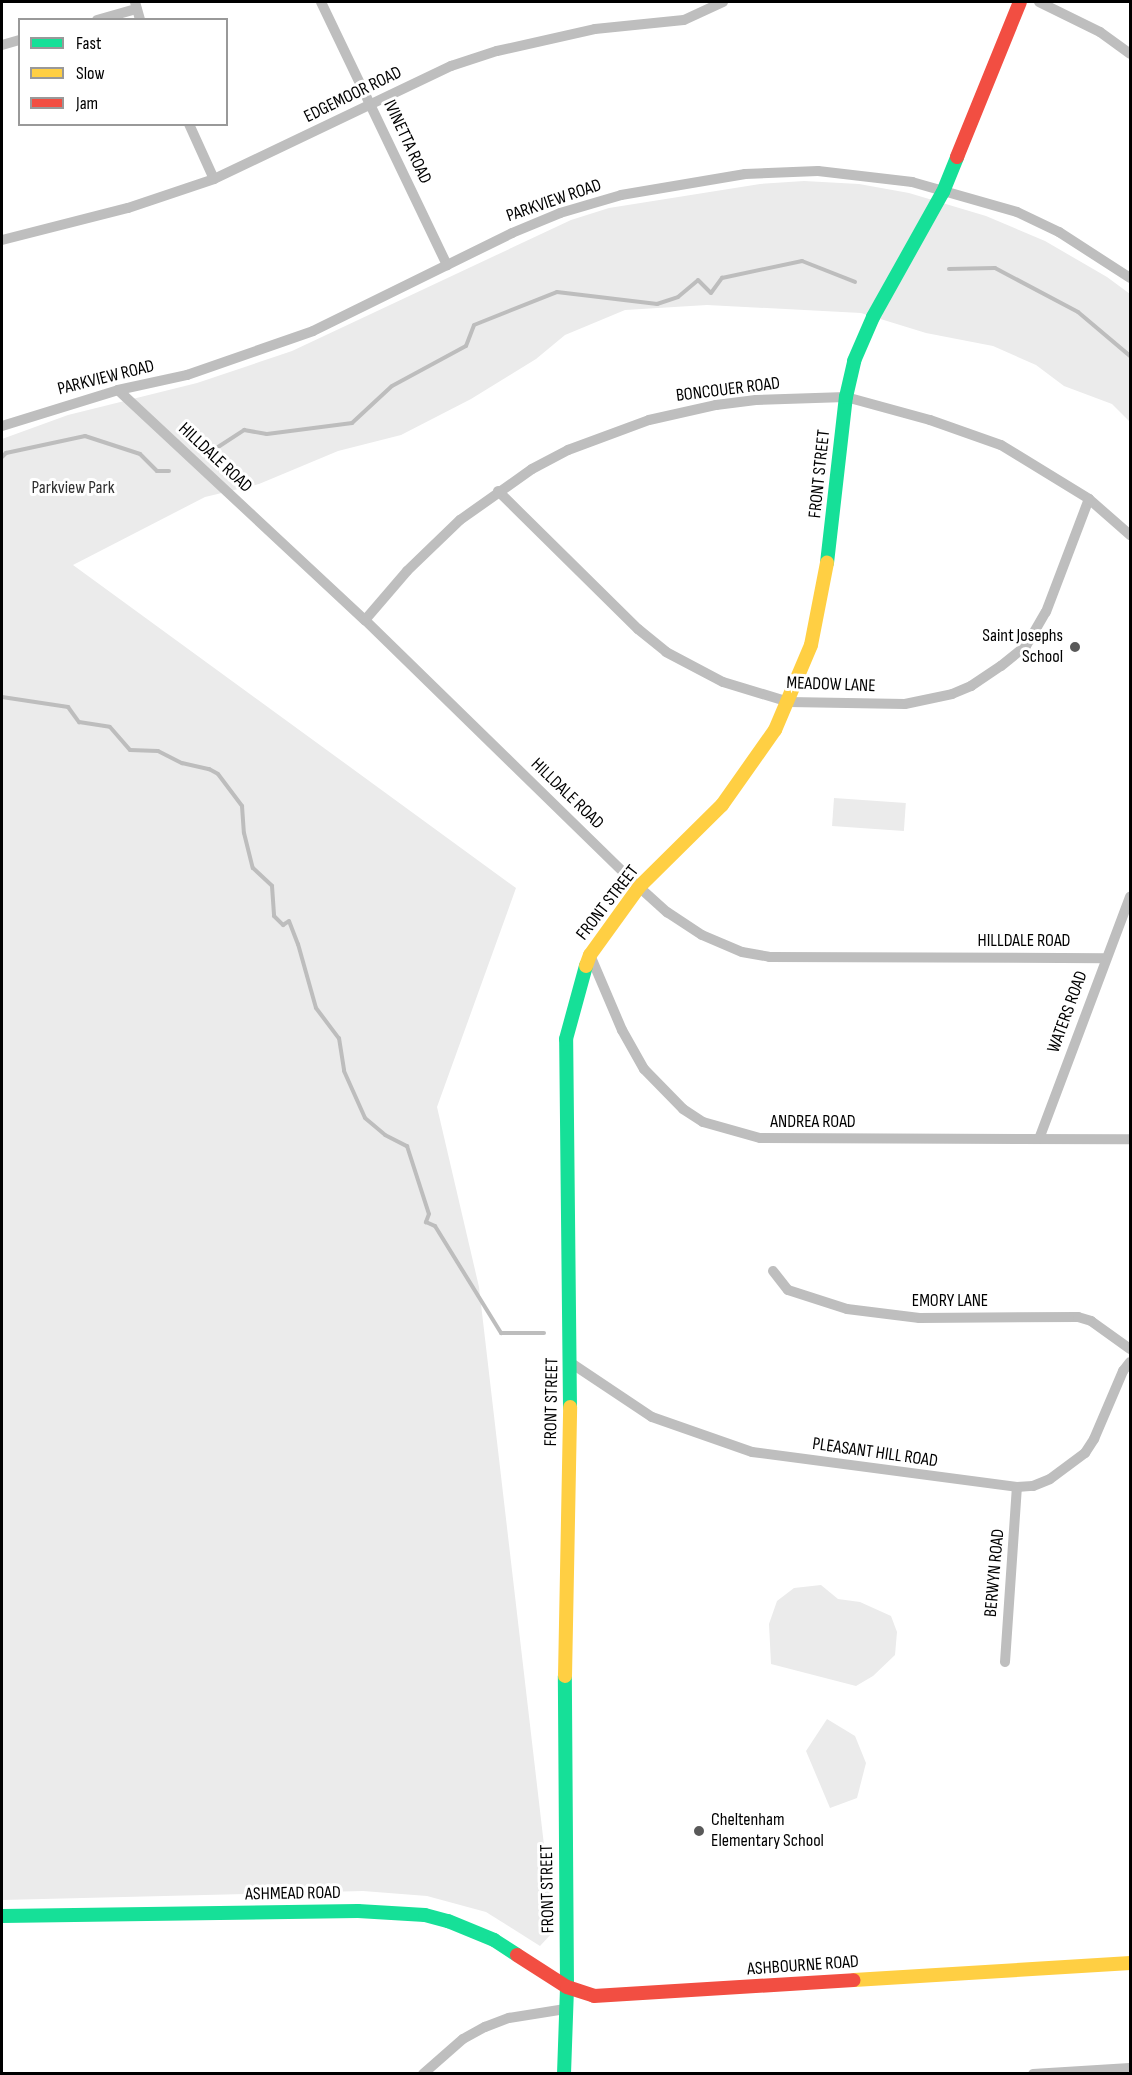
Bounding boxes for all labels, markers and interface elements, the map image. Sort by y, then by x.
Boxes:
legend [18,18,228,126]
text: Fast [76,33,101,54]
street label: EDGEMOOR ROAD [301,62,405,128]
text: Slow [76,63,105,84]
text: Jam [76,93,98,114]
street label: IVINETTA ROAD [378,97,436,187]
street label: PARKVIEW ROAD [504,175,604,227]
street label: PARKVIEW ROAD [55,356,157,400]
street label: BONCOUER ROAD [675,373,781,407]
street label: HILLDALE ROAD [174,418,256,498]
street label: FRONT STREET [805,429,835,519]
park label: Parkview Park [31,477,115,499]
place label: Saint Josephs School [982,626,1063,668]
marker: Saint Josephs School [1068,640,1082,654]
street label: MEADOW LANE [786,673,876,697]
street label: HILLDALE ROAD [526,754,608,834]
street label: FRONT STREET [572,861,644,945]
street label: HILLDALE ROAD [978,930,1070,952]
street label: WATERS ROAD [1043,968,1093,1056]
street label: ANDREA ROAD [770,1111,856,1133]
street label: EMORY LANE [912,1290,988,1312]
street label: FRONT STREET [540,1357,564,1447]
street label: PLEASANT HILL ROAD [811,1434,939,1472]
street label: BERWYN ROAD [980,1528,1010,1618]
place label: Cheltenham Elementary School [711,1810,824,1852]
marker: Cheltenham Elementary School [692,1824,706,1838]
street label: FRONT STREET [536,1844,560,1934]
street label: ASHMEAD ROAD [245,1882,341,1906]
street label: ASHBOURNE ROAD [747,1951,859,1981]

